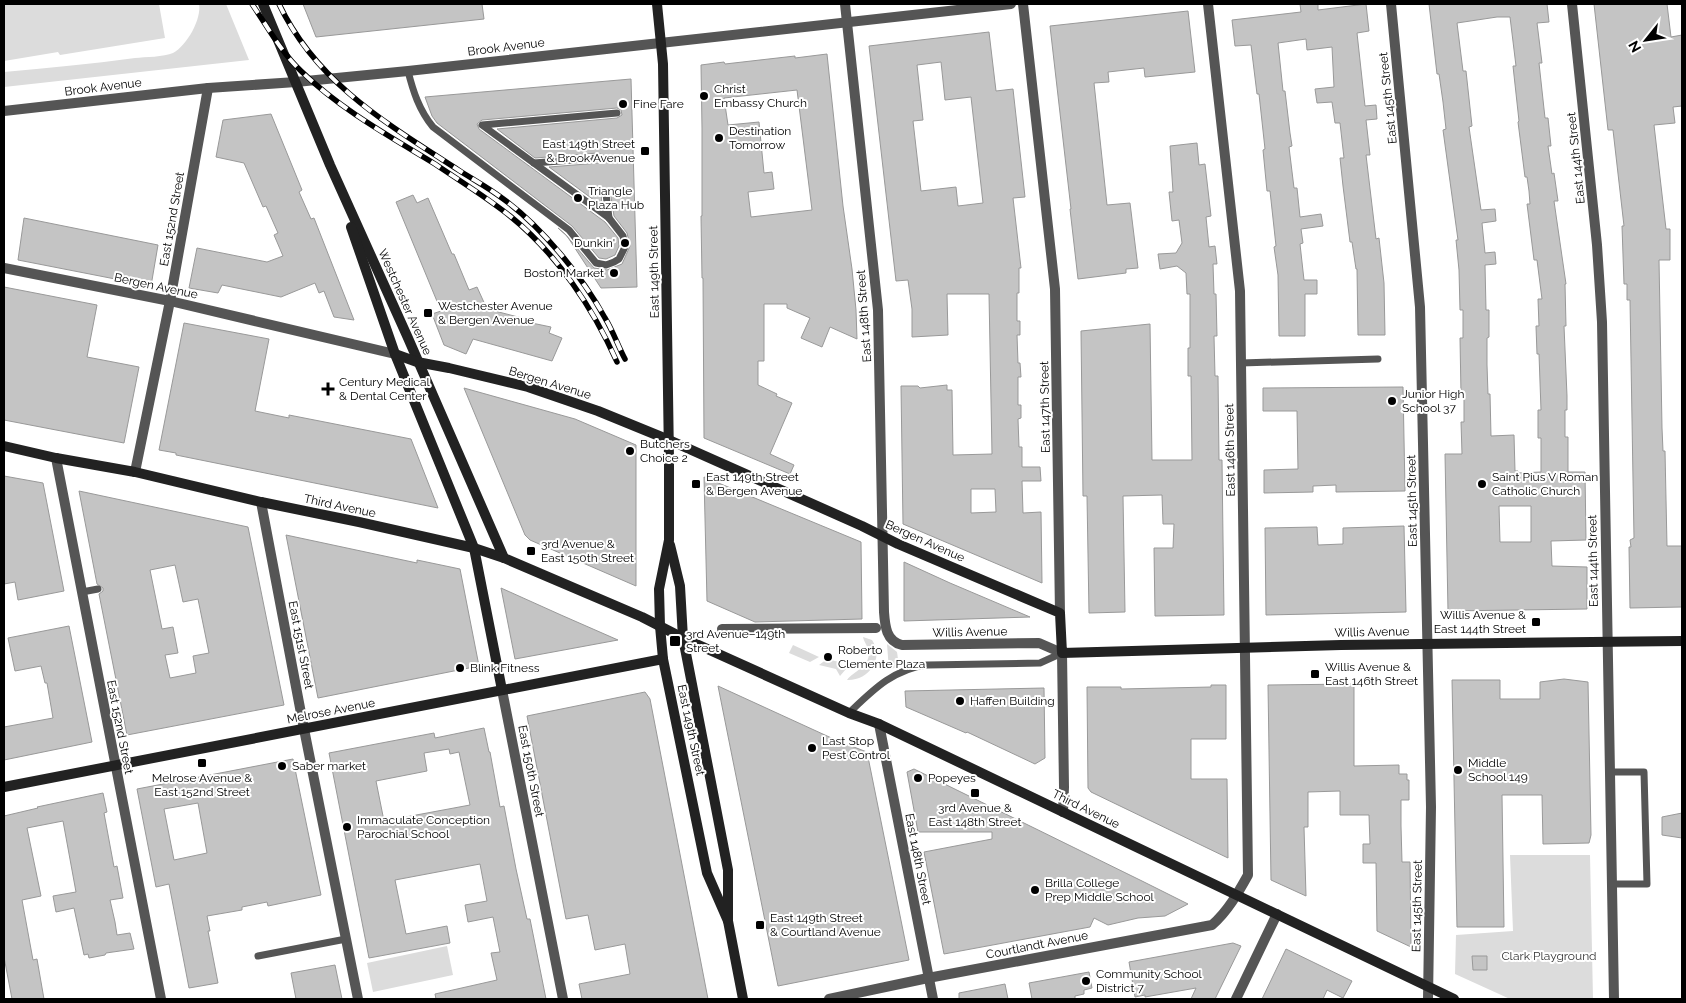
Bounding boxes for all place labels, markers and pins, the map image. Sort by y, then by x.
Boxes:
place label: Christ Embassy Church [714,82,807,110]
marker: Christ Embassy Church [698,90,710,102]
place label: Fine Fare [633,97,684,111]
marker: Fine Fare [617,98,629,110]
place label: Destination Tomorrow [729,124,791,152]
marker: Destination Tomorrow [713,132,725,144]
place label: East 149th Street & Brook Avenue [542,137,635,165]
marker: East 149th Street & Brook Avenue [639,145,651,157]
place label: Triangle Plaza Hub [588,184,644,212]
marker: Triangle Plaza Hub [572,192,584,204]
place label: Dunkin' [574,236,615,250]
marker: Dunkin' [619,237,631,249]
place label: Boston Market [524,266,604,280]
marker: Boston Market [608,267,620,279]
place label: Westchester Avenue & Bergen Avenue [438,299,553,327]
marker: Westchester Avenue & Bergen Avenue [422,307,434,319]
place label: Century Medical & Dental Center [339,375,430,403]
marker: Century Medical & Dental Center [321,382,335,396]
place label: Junior High School 37 [1402,387,1464,415]
marker: Junior High School 37 [1386,395,1398,407]
place label: Butchers Choice 2 [640,437,690,465]
marker: Butchers Choice 2 [624,445,636,457]
place label: East 149th Street & Bergen Avenue [706,470,802,498]
place label: Saint Pius V Roman Catholic Church [1492,470,1598,498]
marker: East 149th Street & Bergen Avenue [690,478,702,490]
marker: Saint Pius V Roman Catholic Church [1476,478,1488,490]
place label: 3rd Avenue & East 150th Street [541,537,634,565]
marker: 3rd Avenue & East 150th Street [525,545,537,557]
place label: Willis Avenue & East 144th Street [1434,608,1526,636]
marker: Willis Avenue & East 144th Street [1530,616,1542,628]
place label: 3rd Avenue–149th Street [686,627,785,655]
marker: 3rd Avenue–149th Street [668,634,682,648]
place label: Roberto Clemente Plaza [838,643,925,671]
marker: Roberto Clemente Plaza [822,651,834,663]
place label: Willis Avenue & East 146th Street [1325,660,1418,688]
place label: Blink Fitness [470,661,540,675]
marker: Blink Fitness [454,662,466,674]
marker: Willis Avenue & East 146th Street [1309,668,1321,680]
place label: Haffen Building [970,694,1055,708]
marker: Haffen Building [954,695,966,707]
place label: Last Stop Pest Control [822,734,891,762]
marker: Last Stop Pest Control [806,742,818,754]
place label: Middle School 149 [1468,756,1528,784]
marker: Melrose Avenue & East 152nd Street [196,757,208,769]
place label: Saber market [292,759,366,773]
marker: Saber market [276,760,288,772]
marker: Middle School 149 [1452,764,1464,776]
place label: Melrose Avenue & East 152nd Street [152,771,252,799]
place label: Popeyes [928,771,976,785]
marker: Popeyes [912,772,924,784]
marker: 3rd Avenue & East 148th Street [969,787,981,799]
place label: 3rd Avenue & East 148th Street [929,801,1021,829]
place label: Immaculate Conception Parochial School [357,813,490,841]
marker: Immaculate Conception Parochial School [341,821,353,833]
place label: Brilla College Prep Middle School [1045,876,1155,904]
marker: Brilla College Prep Middle School [1029,884,1041,896]
place label: East 149th Street & Courtland Avenue [770,911,881,939]
marker: East 149th Street & Courtland Avenue [754,919,766,931]
place label: Community School District 7 [1096,967,1203,995]
marker: Community School District 7 [1080,975,1092,987]

